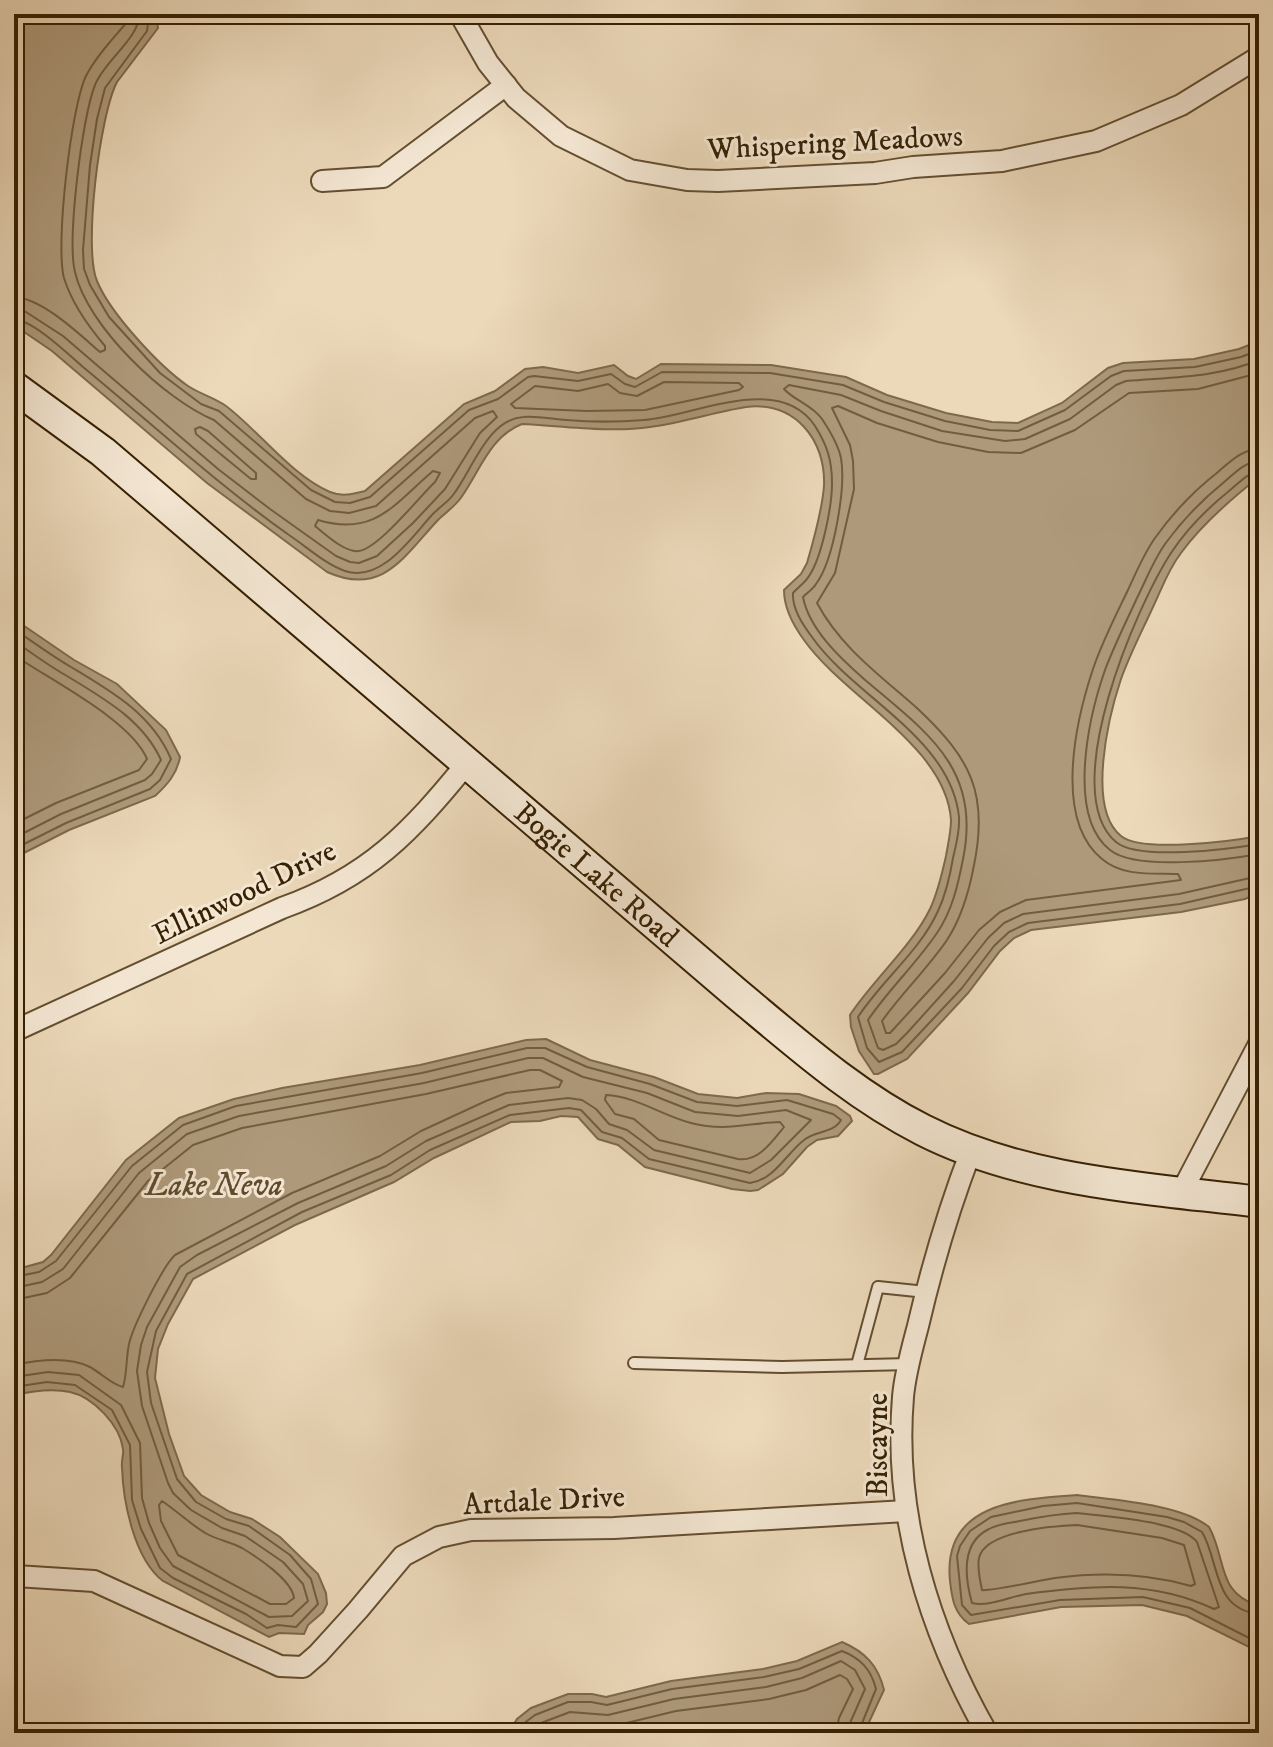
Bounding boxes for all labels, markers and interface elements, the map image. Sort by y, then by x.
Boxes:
street label: Whispering Meadows [705,118,964,169]
street label: Bogie Lake Road [506,795,686,956]
street label: Ellinwood Drive [147,833,342,954]
water label: Lake Neva [144,1166,282,1206]
street label: Biscayne [860,1393,897,1497]
street label: Artdale Drive [462,1479,626,1524]

